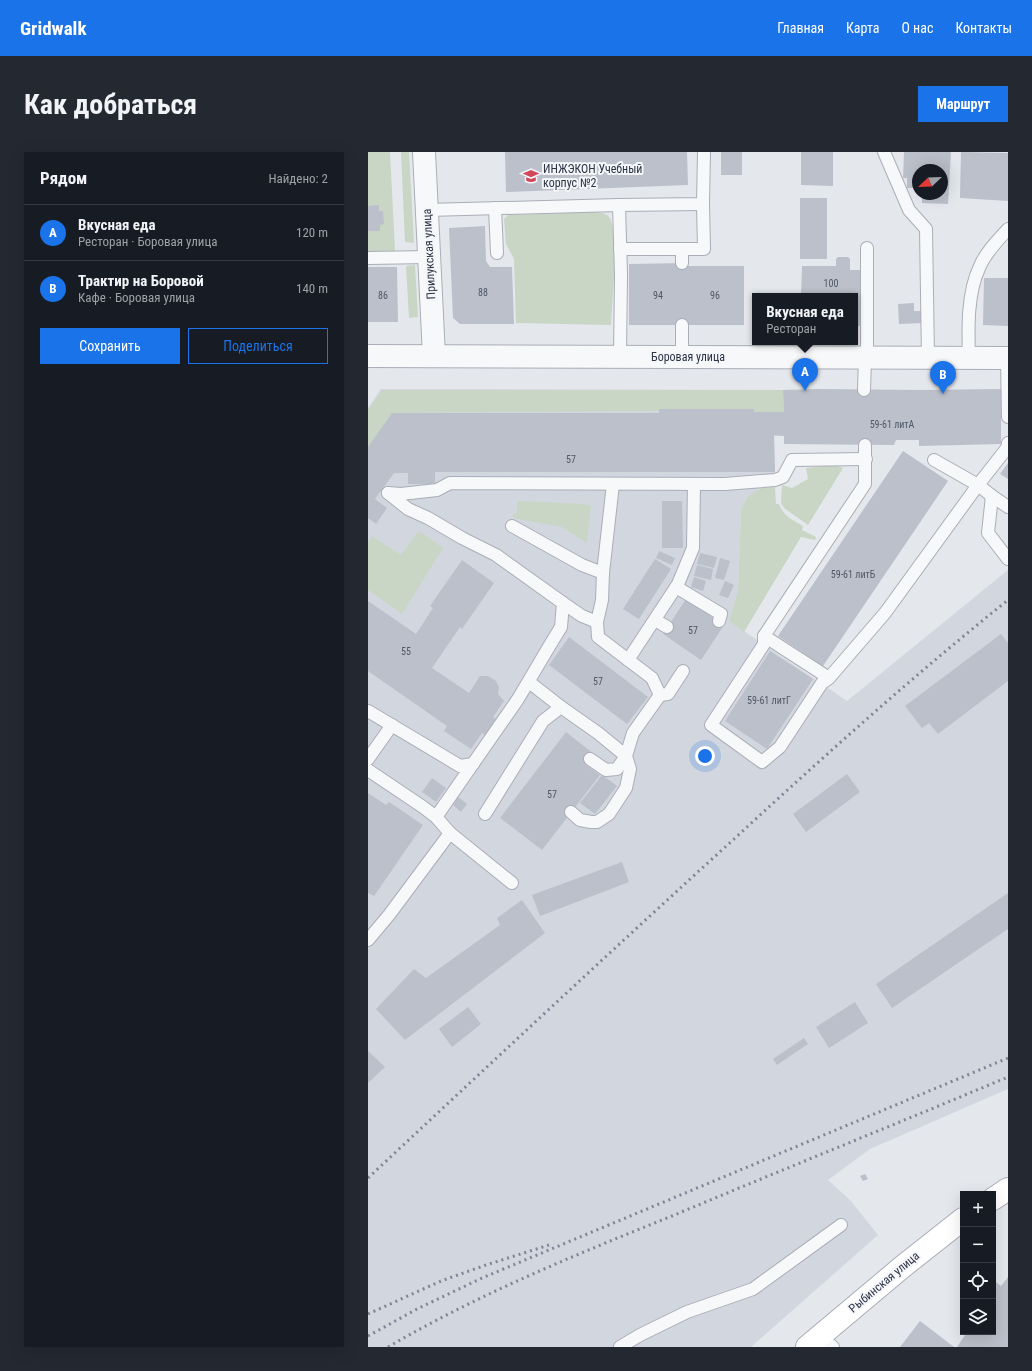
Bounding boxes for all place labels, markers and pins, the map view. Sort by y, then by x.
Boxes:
place label: ИНЖЭКОН Учебный корпус №2 [543,162,642,190]
school or university icon: ИНЖЭКОН Учебный корпус №2 [522,167,540,185]
pin: A [792,358,818,391]
pin: B [930,361,956,394]

